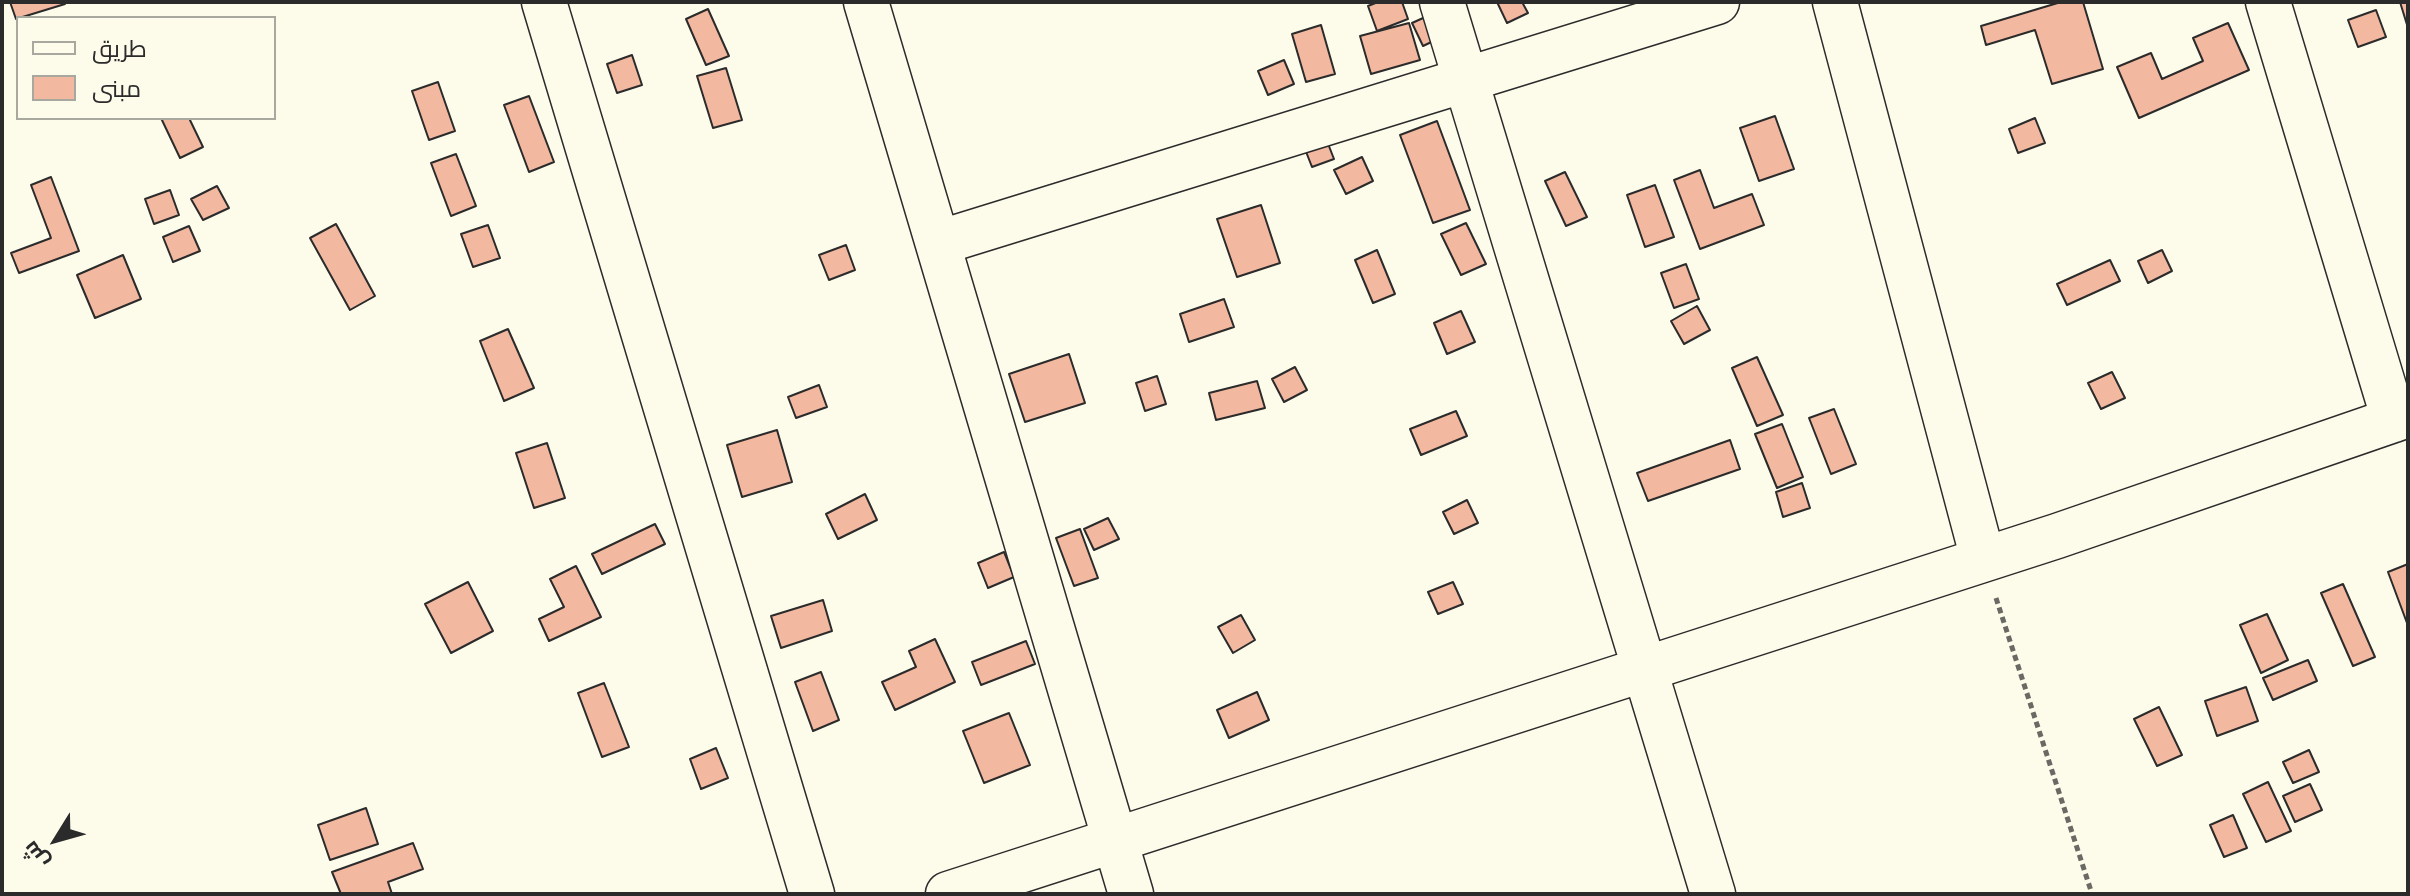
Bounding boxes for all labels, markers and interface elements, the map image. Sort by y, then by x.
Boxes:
legend [16,16,276,120]
text: طريق [92,35,147,64]
text: مبنى [92,75,141,104]
north arrow [16,800,96,880]
text: ش [17,835,56,874]

